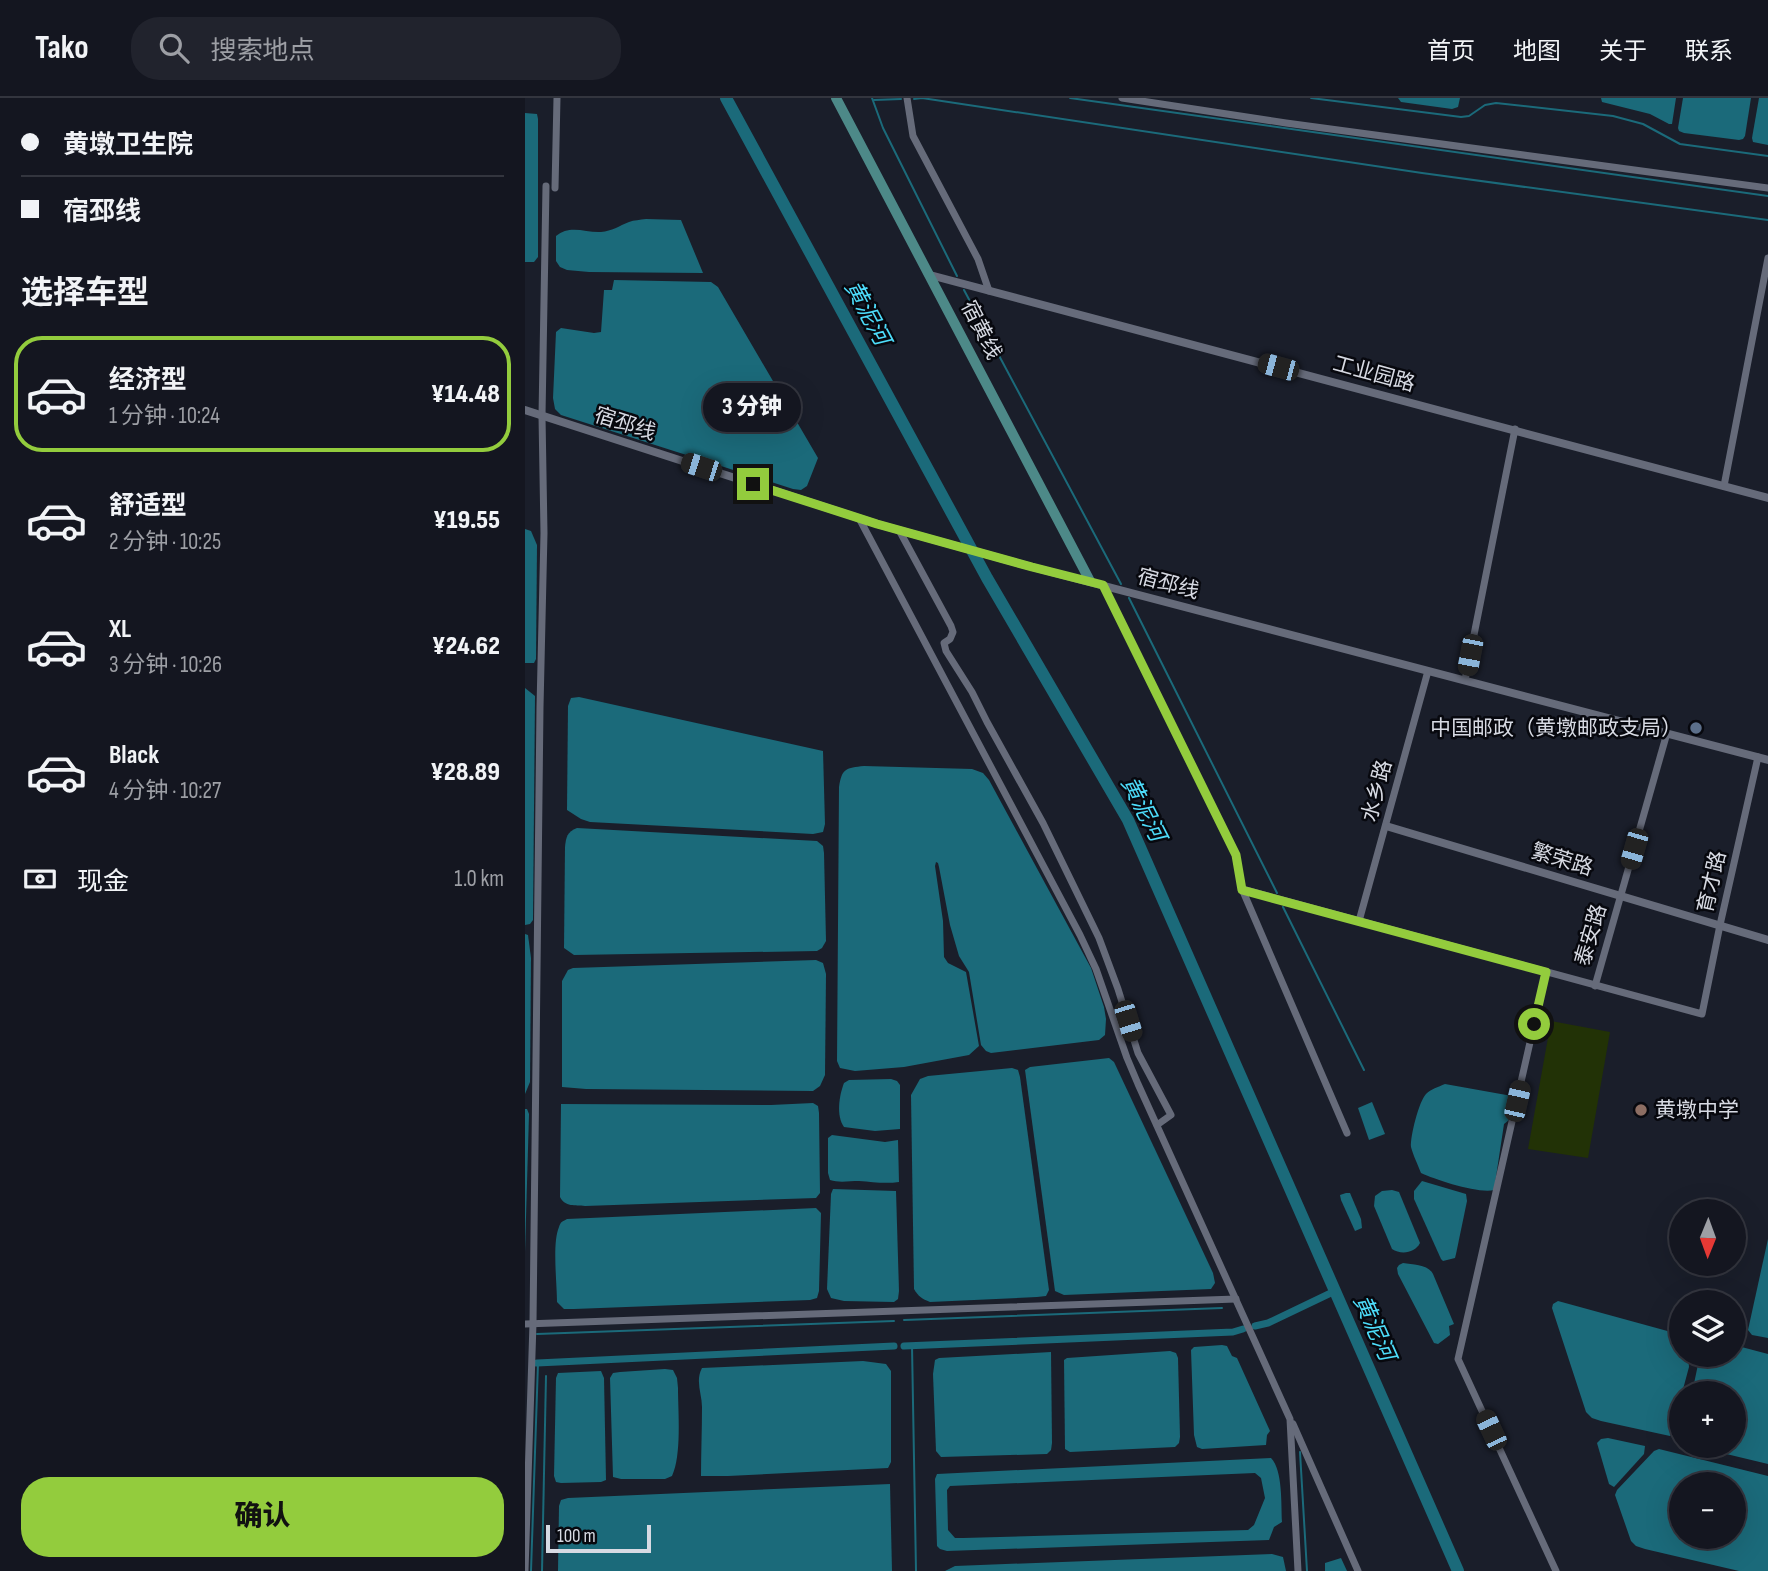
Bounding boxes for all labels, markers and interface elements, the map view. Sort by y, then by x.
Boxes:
search box [131,17,621,80]
text: Tako [35,28,89,68]
icon: search [155,29,193,67]
text: 搜索地点 [211,36,315,67]
text: 首页 [1427,37,1475,66]
text: 地图 [1513,37,1561,66]
text: 关于 [1599,37,1647,66]
text: 联系 [1685,37,1733,66]
text: 黄墩卫生院 [63,130,193,161]
text: 宿邳线 [63,197,141,228]
text: 选择车型 [21,274,149,313]
water label: 黄泥河 [838,276,897,354]
street label: 宿黄线 [956,296,1006,364]
car [1255,351,1302,383]
street label: 工业园路 [1330,351,1418,397]
icon: car [25,363,88,426]
text: 经济型 [109,365,187,396]
text: ¥14.48 [431,379,500,410]
callout: 3 分钟 [704,382,802,432]
text: 3 分钟 [722,393,782,421]
text: 1 分钟 · 10:24 [109,402,220,430]
street label: 宿邳线 [591,402,659,446]
car [678,451,725,483]
route end [737,468,769,500]
icon: car [25,489,88,552]
text: 舒适型 [109,491,187,522]
text: ¥19.55 [433,505,500,536]
text: 2 分钟 · 10:25 [109,528,221,556]
street label: 宿邳线 [1134,564,1202,604]
text: XL [109,614,131,645]
icon: car [25,615,88,678]
text: ¥24.62 [432,631,500,662]
car [1456,632,1485,678]
text: 3 分钟 · 10:26 [109,651,222,679]
place label: 中国邮政（黄墩邮政支局） [1430,716,1682,741]
marker: 中国邮政（黄墩邮政支局） [1688,720,1704,736]
text: Black [109,740,159,771]
icon: car [25,741,88,804]
text: ¥28.89 [430,757,500,788]
street label: 水乡路 [1357,757,1397,825]
water label: 黄泥河 [1115,772,1173,850]
text: 4 分钟 · 10:27 [109,777,221,805]
car [1619,826,1650,872]
street label: 繁荣路 [1528,839,1596,881]
street label: 育才路 [1693,848,1731,916]
icon: cash [21,860,59,898]
text: 1.0 km [454,865,504,893]
text: 现金 [77,867,129,898]
street label: 泰安路 [1570,901,1612,969]
car [1112,998,1145,1044]
route start [1518,1008,1550,1040]
car [1503,1078,1532,1124]
place label: 黄墩中学 [1655,1098,1739,1123]
marker: 黄墩中学 [1633,1102,1649,1118]
north arrow [1669,1199,1747,1276]
map controls [1669,1199,1746,1549]
button: layers [1669,1290,1746,1367]
water label: 黄泥河 [1347,1291,1402,1369]
button: + [1669,1381,1746,1458]
car [1473,1407,1510,1453]
button: − [1669,1472,1746,1549]
button: 确认 [21,1477,504,1557]
scale bar [546,1522,651,1554]
text: 100 m [557,1525,596,1548]

